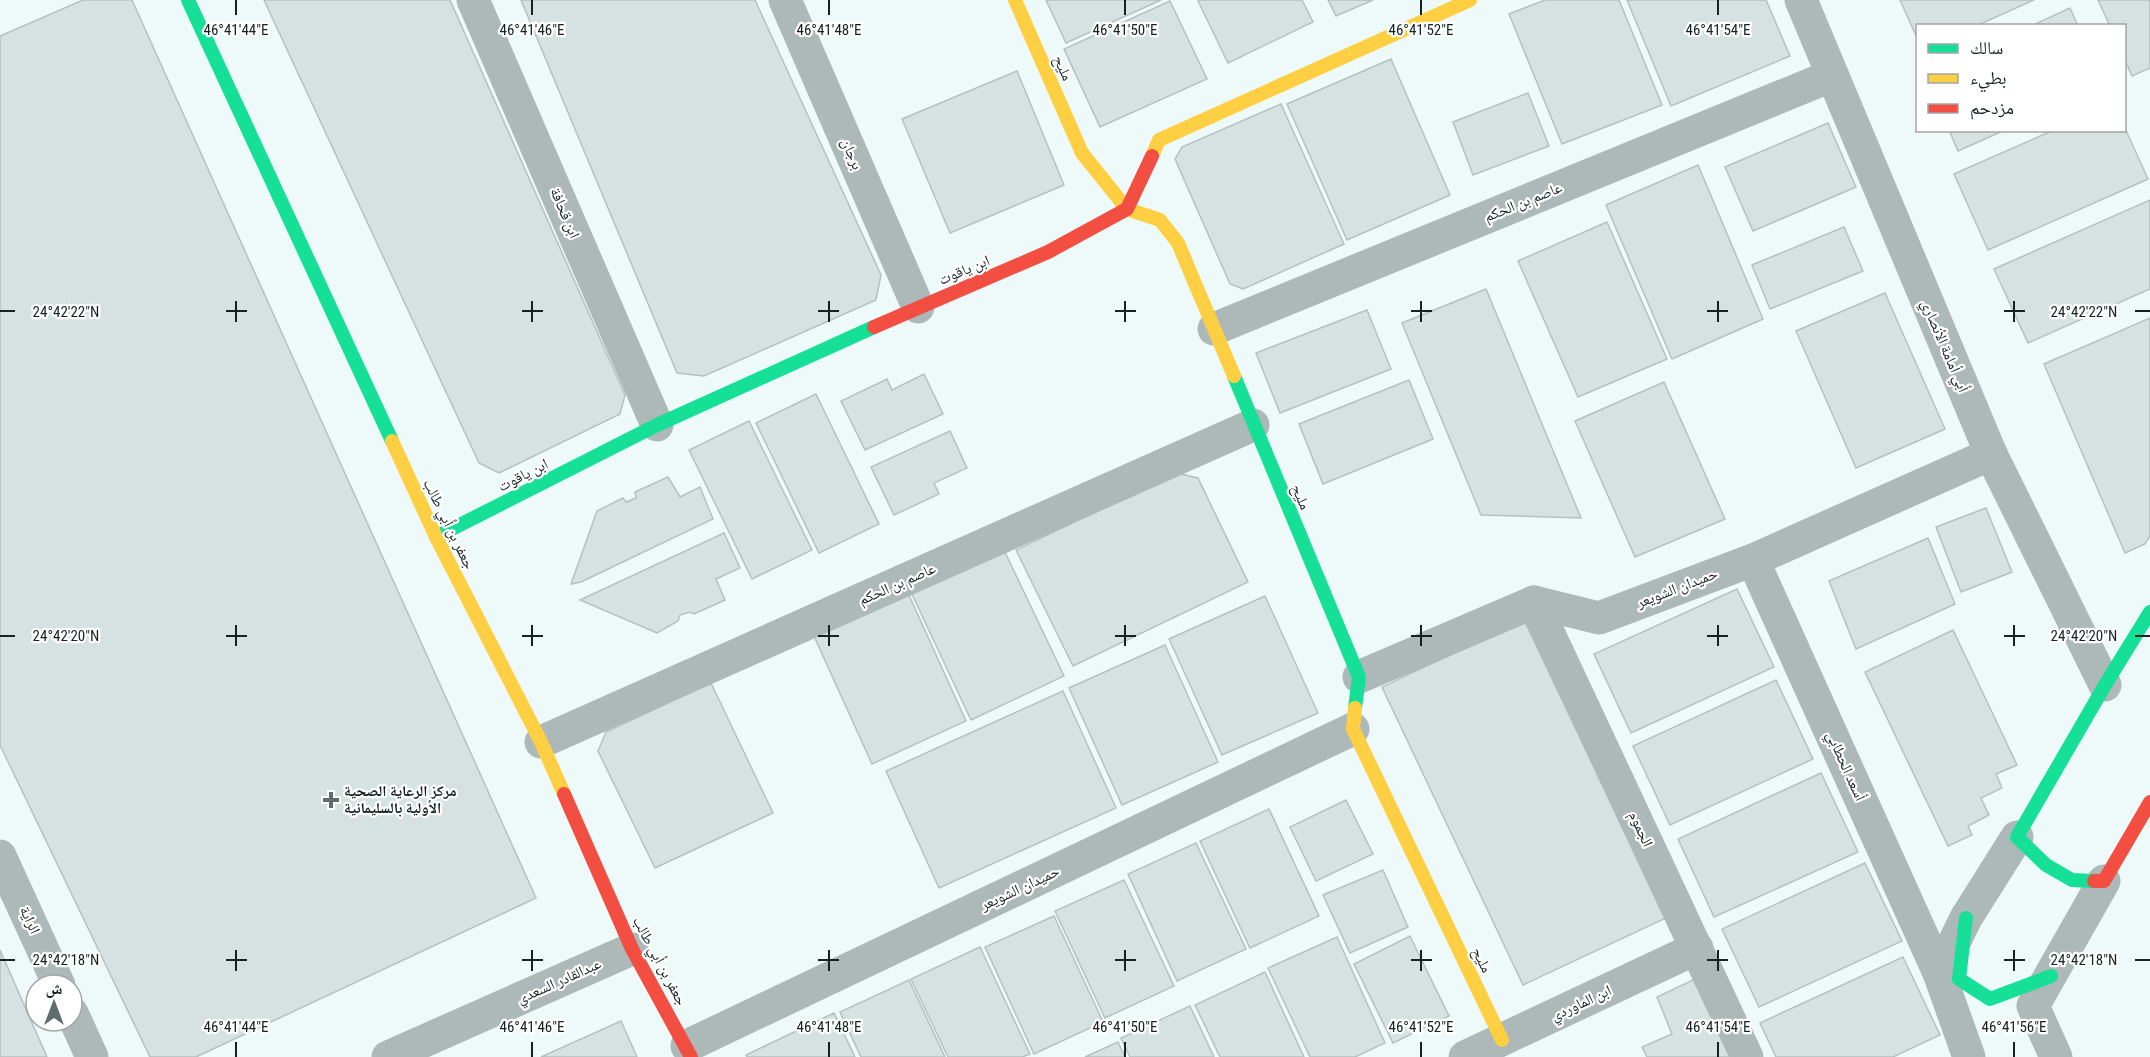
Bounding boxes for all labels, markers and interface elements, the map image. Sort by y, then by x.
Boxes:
text: 46°41'44"E [204,21,268,39]
text: 46°41'46"E [500,21,564,39]
text: 46°41'48"E [797,21,861,39]
text: 46°41'50"E [1093,21,1157,39]
text: 46°41'52"E [1389,21,1453,39]
text: 46°41'54"E [1686,21,1750,39]
legend [1916,24,2126,132]
text: سالك [1970,37,2003,58]
street label: مليح [1049,53,1077,84]
text: بطيء [1970,67,2007,93]
text: مزدحم [1970,97,2014,120]
street label: برجان [836,136,867,173]
street label: عاصم بن الحكم [1481,178,1565,227]
street label: ابن قحافة [545,185,584,241]
street label: ابن ياقوت [936,251,993,290]
street label: أبي أمامة الأنصاري [1915,297,1973,396]
text: 24°42'22"N [33,303,99,321]
text: 24°42'22"N [2051,303,2117,321]
street label: ابن ياقوت [495,455,551,496]
street label: جعفر بن أبي طالب [417,476,479,574]
street label: مليح [1287,482,1314,513]
street label: عاصم بن الحكم [856,559,939,610]
street label: حميدان الشويعر [1633,564,1721,613]
text: 24°42'20"N [33,627,99,645]
text: 24°42'20"N [2051,627,2117,645]
street label: أسعد الحطابي [1820,728,1869,805]
place label: مركز الرعاية الصحية الأولية بالسليمانية [344,782,457,817]
marker: مركز الرعاية الصحية الأولية بالسليمانية [322,791,340,809]
street label: الجموم [1624,808,1657,850]
street label: حميدان الشويعر [977,862,1063,915]
street label: الراية [16,903,44,937]
street label: جعفر بن أبي طالب [627,914,691,1010]
street label: مليح [1467,944,1496,976]
text: 24°42'18"N [33,951,99,969]
text: 24°42'18"N [2051,951,2117,969]
street label: عبدالقادر السعدي [514,954,605,1010]
north arrow [24,973,84,1033]
text: ش [46,979,63,998]
street label: ابن الماوردي [1548,981,1615,1027]
text: 46°41'44"E [204,1018,268,1036]
text: 46°41'46"E [500,1018,564,1036]
text: 46°41'48"E [797,1018,861,1036]
text: 46°41'50"E [1093,1018,1157,1036]
text: 46°41'52"E [1389,1018,1453,1036]
text: 46°41'54"E [1686,1018,1750,1036]
text: 46°41'56"E [1982,1018,2046,1036]

